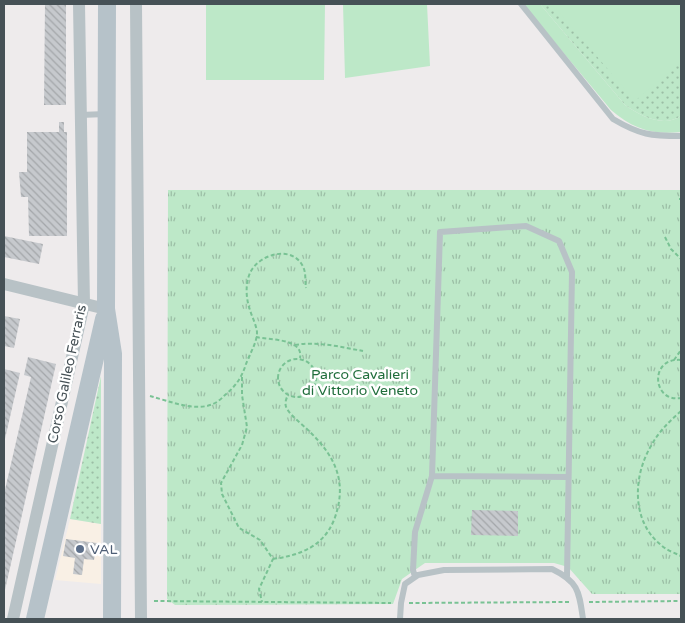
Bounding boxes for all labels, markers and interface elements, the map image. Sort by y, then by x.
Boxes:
street label: Corso Galileo Ferraris [44,303,90,445]
park label: Parco Cavalieri di Vittorio Veneto [302,366,418,399]
place label: VAL [90,541,118,558]
marker: VAL [74,543,86,555]

